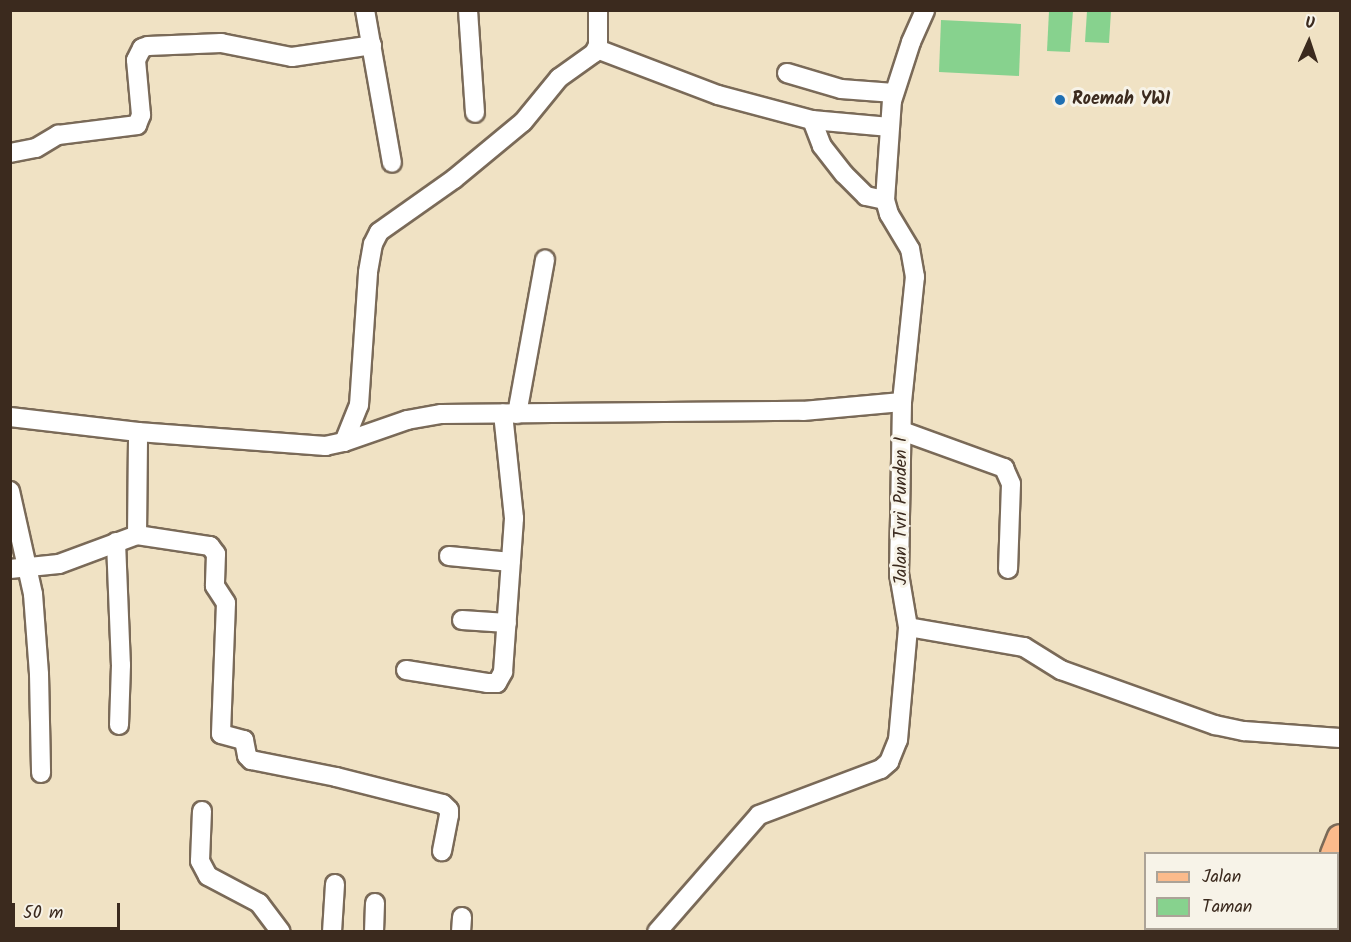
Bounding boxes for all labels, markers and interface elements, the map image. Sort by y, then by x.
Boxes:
text: U [1305,11,1315,36]
north arrow [1279,12,1339,72]
place label: Roemah YWI [1072,89,1171,111]
marker: Roemah YWI [1053,93,1067,107]
street label: Jalan Tvri Punden I [891,437,913,585]
legend [1144,852,1339,930]
text: Jalan [1202,863,1241,892]
scale bar [15,891,123,929]
text: Taman [1202,893,1252,922]
text: 50 m [23,899,63,928]

